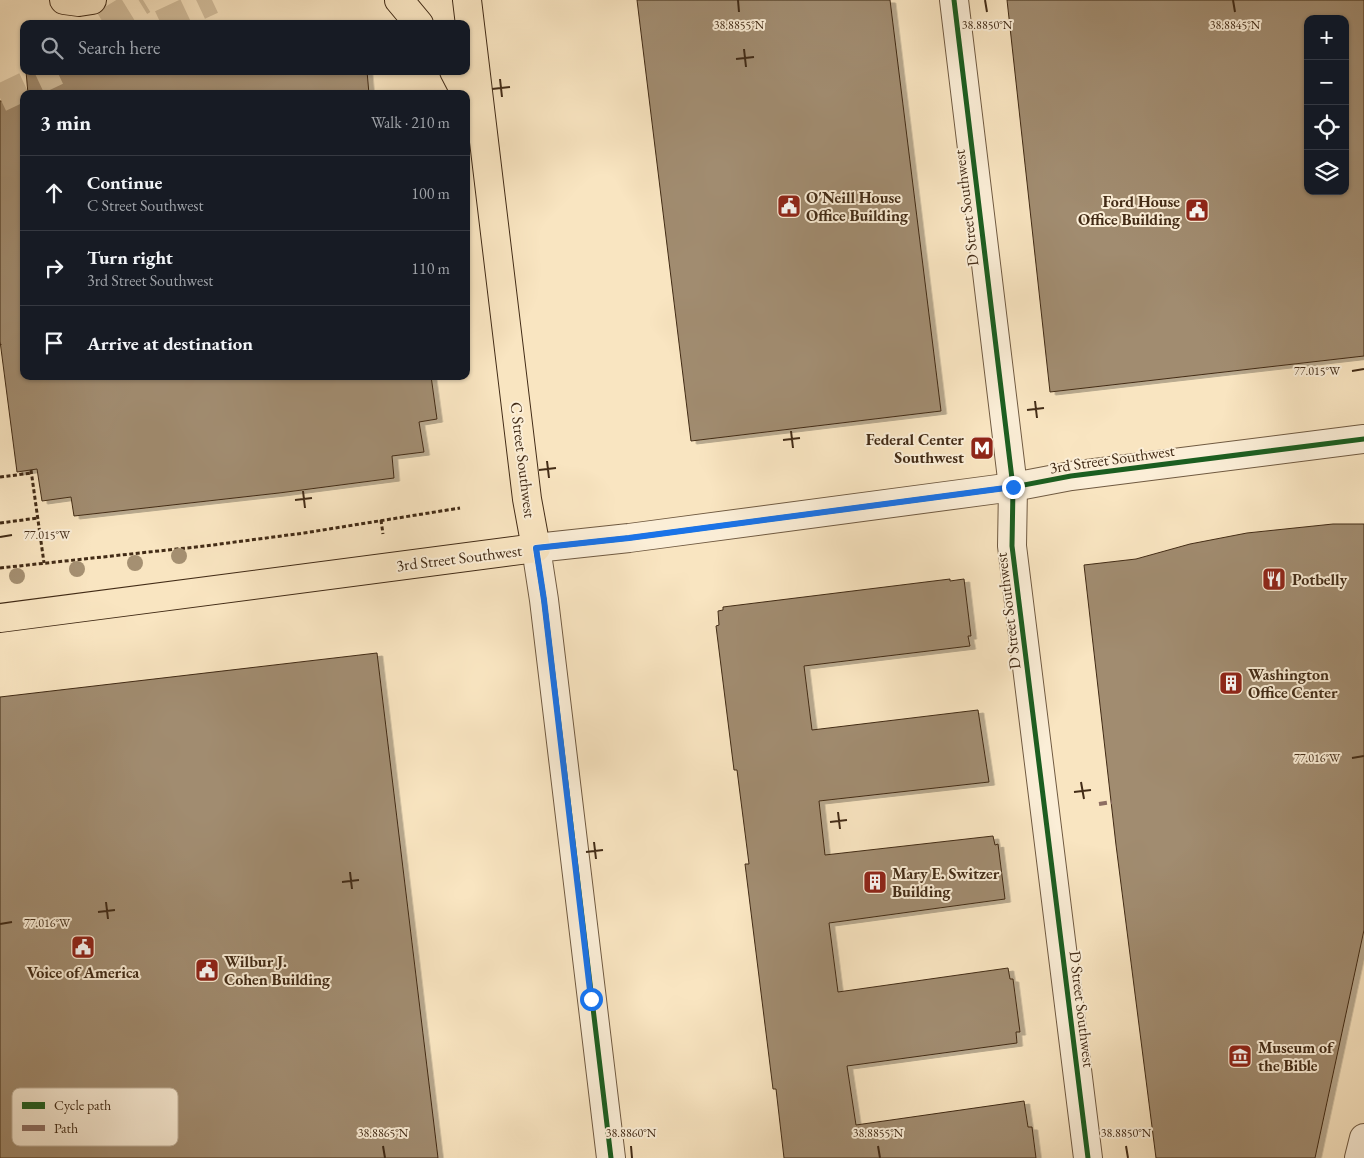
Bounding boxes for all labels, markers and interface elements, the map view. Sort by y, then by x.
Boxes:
map controls [1304,15,1349,195]
button: + [1304,15,1349,60]
text: 38.8855°N [714,17,765,33]
text: 38.8850°N [962,17,1013,33]
text: 38.8845°N [1210,17,1261,33]
search box [20,20,470,75]
icon: search [38,34,66,62]
text: Search here [78,35,160,60]
button: − [1304,60,1349,105]
button: locate [1304,105,1349,150]
text: 3 min [40,109,91,136]
text: Walk · 210 m [371,112,450,133]
street label: D Street Southwest [948,149,984,267]
button: layers [1304,150,1349,195]
text: Continue [87,170,162,195]
icon: ahead [40,179,68,207]
text: 100 m [411,183,450,204]
place label: O'Neill House Office Building [806,187,909,226]
place label: Ford House Office Building [1078,191,1181,230]
public building icon: O'Neill House Office Building [776,193,802,219]
text: C Street Southwest [87,195,204,216]
public building icon: Ford House Office Building [1184,197,1210,223]
text: Turn right [87,245,173,270]
icon: right [40,254,68,282]
text: 110 m [411,258,450,279]
text: 3rd Street Southwest [87,270,213,291]
icon: arrive [40,329,68,357]
text: Arrive at destination [87,331,253,356]
text: 77.015°W [1294,363,1341,379]
street label: C Street Southwest [505,401,541,519]
place label: Federal Center Southwest [866,429,964,468]
metro station icon: Federal Center Southwest [969,435,995,461]
street label: 3rd Street Southwest [1048,440,1176,478]
route end [1002,476,1025,499]
text: 77.015°W [24,527,71,543]
street label: 3rd Street Southwest [395,540,523,576]
street label: D Street Southwest [990,552,1026,670]
restaurant icon: Potbelly [1261,566,1287,592]
place label: Potbelly [1292,569,1347,590]
place label: Washington Office Center [1248,664,1338,703]
building icon: Washington Office Center [1218,670,1244,696]
text: 77.016°W [1294,750,1341,766]
place label: Mary E. Switzer Building [892,863,1000,902]
building icon: Mary E. Switzer Building [862,869,888,895]
text: 77.016°W [24,915,71,931]
public building icon: Voice of America [70,934,96,960]
street label: D Street Southwest [1064,950,1100,1068]
place label: Wilbur J. Cohen Building [224,951,331,990]
public building icon: Wilbur J. Cohen Building [194,957,220,983]
place label: Voice of America [27,962,140,983]
route start [580,988,603,1011]
place label: Museum of the Bible [1258,1037,1335,1076]
museum icon: Museum of the Bible [1227,1043,1253,1069]
legend [12,1088,178,1146]
text: Cycle path [54,1096,111,1114]
text: Path [54,1119,78,1137]
text: 38.8865°N [358,1125,409,1141]
text: 38.8860°N [606,1125,657,1141]
text: 38.8855°N [853,1125,904,1141]
text: 38.8850°N [1101,1125,1152,1141]

